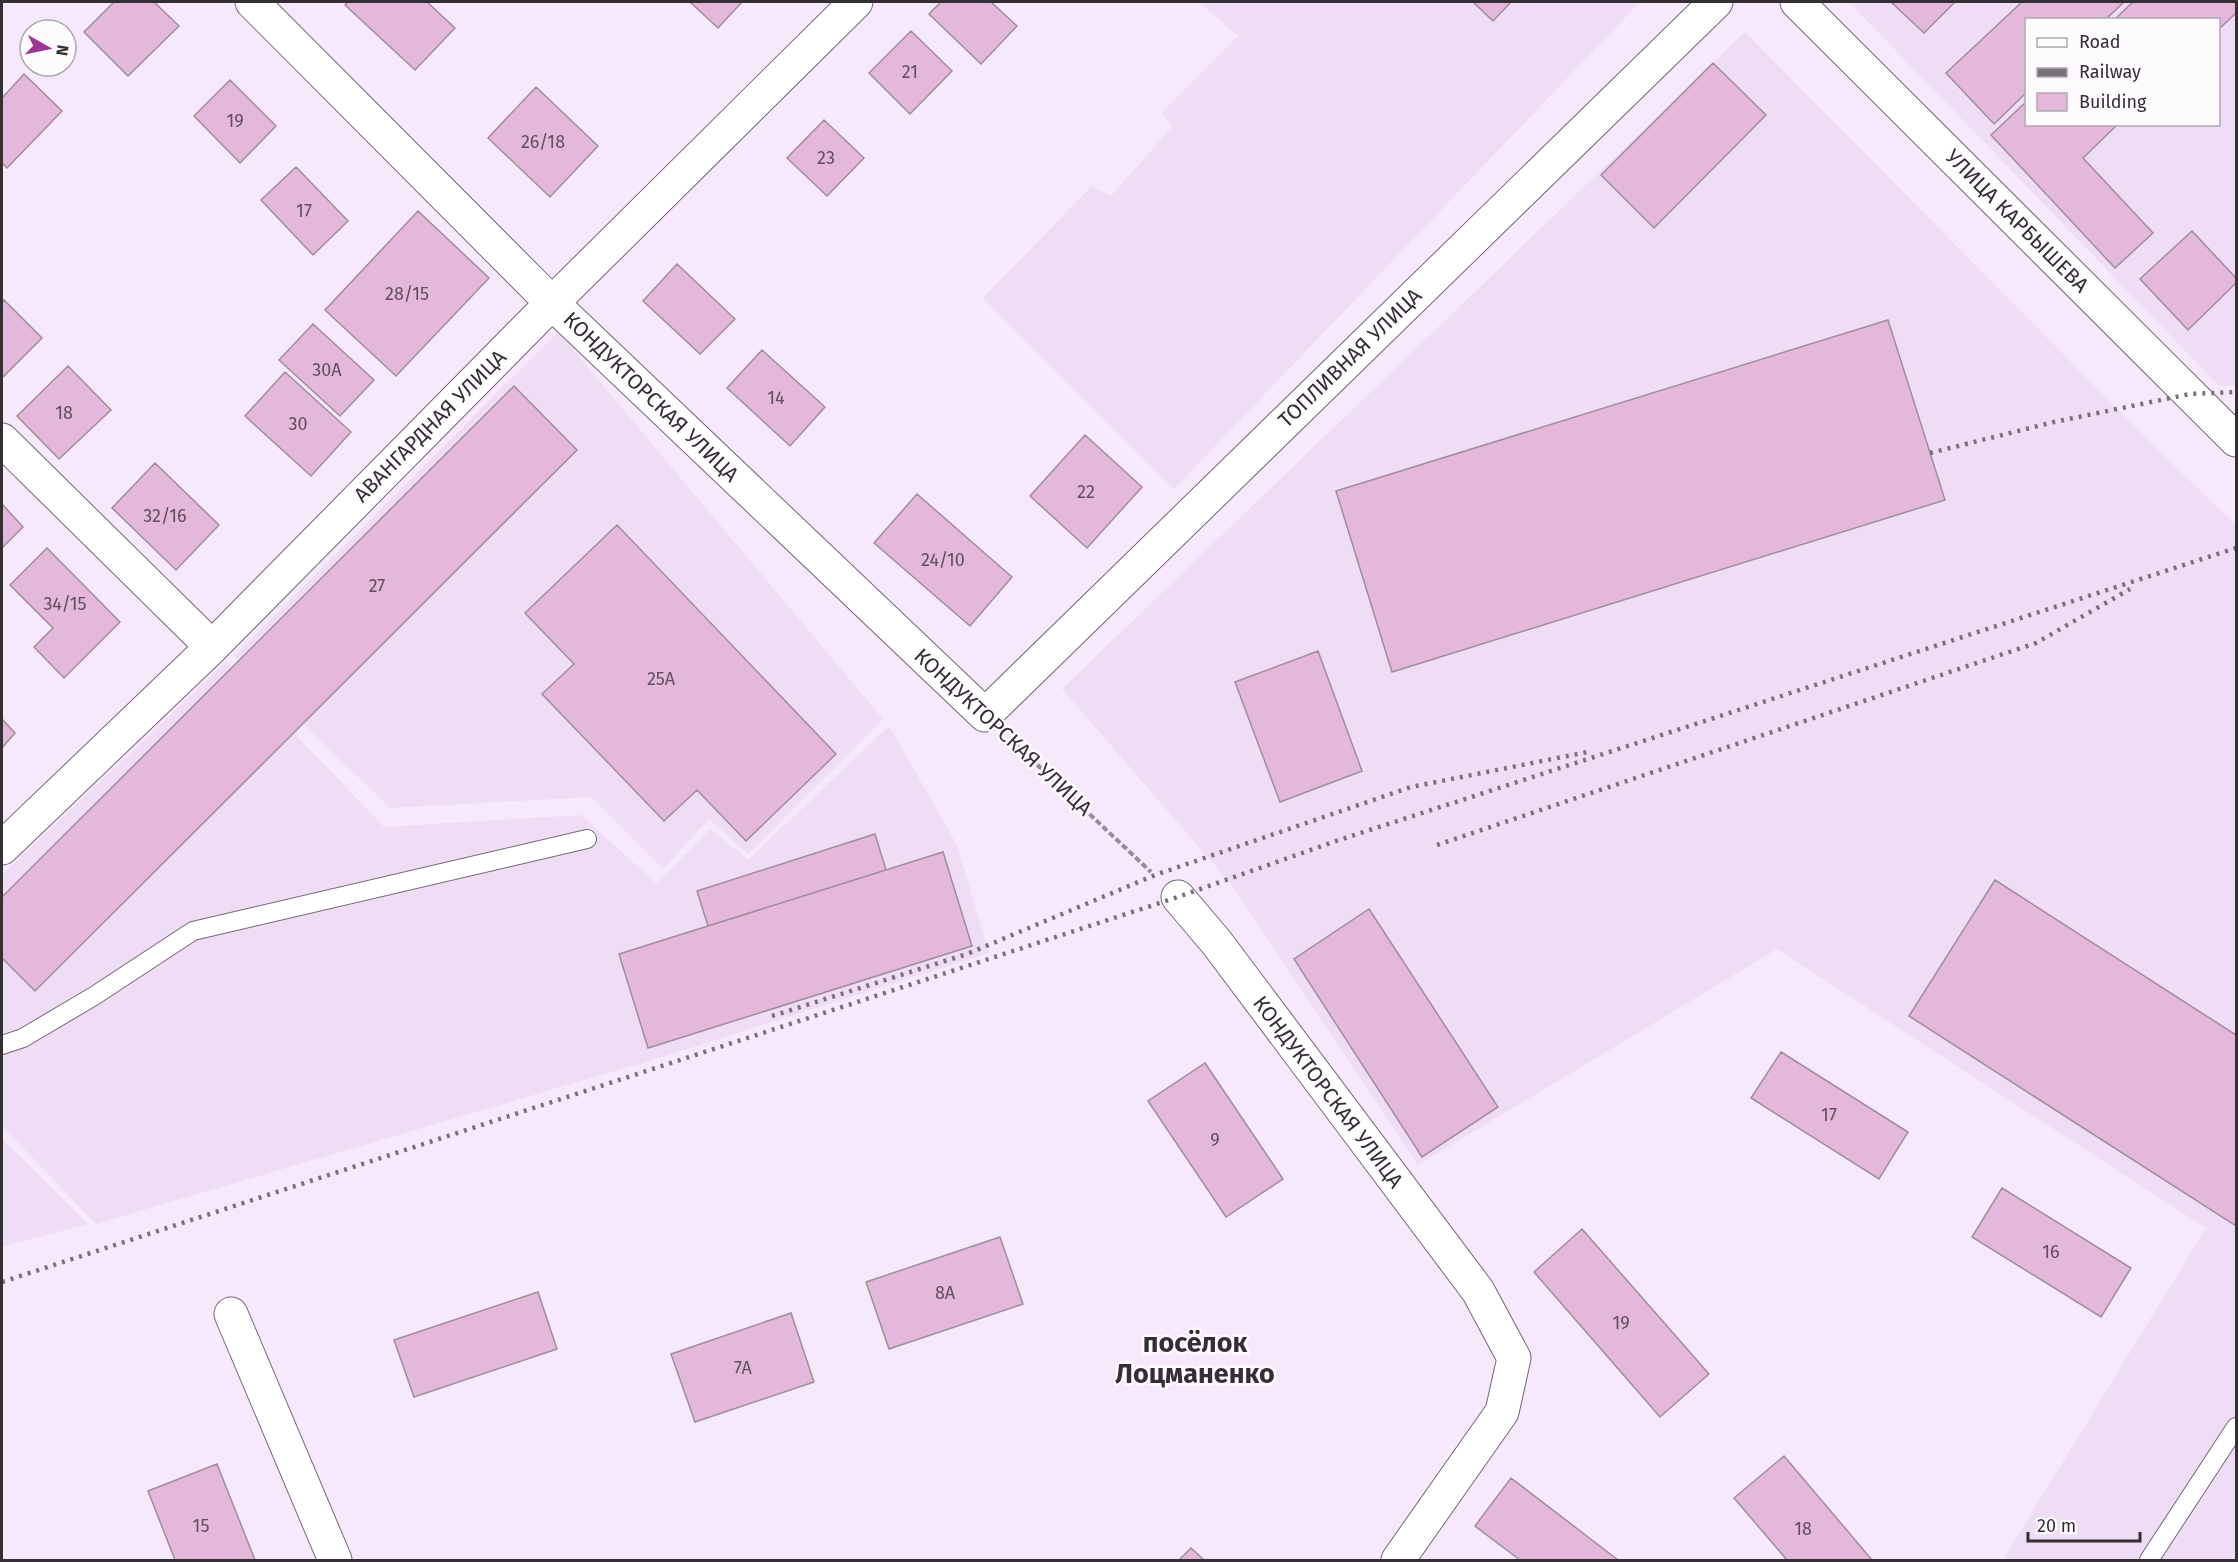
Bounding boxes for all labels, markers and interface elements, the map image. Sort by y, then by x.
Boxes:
north arrow [18,18,78,78]
legend [2025,18,2220,126]
text: Road [2079,31,2121,53]
text: N [52,44,73,57]
house number: 21 [902,61,918,83]
text: Railway [2079,61,2141,83]
text: Building [2079,91,2147,113]
house number: 19 [226,110,244,132]
house number: 26/18 [521,131,565,153]
street label: УЛИЦА КАРБЫШЕВА [1940,144,2094,298]
house number: 23 [817,147,835,169]
house number: 17 [296,200,312,222]
house number: 28/15 [385,283,429,305]
street label: ТОПЛИВНАЯ УЛИЦА [1273,283,1427,433]
street label: КОНДУКТОРСКАЯ УЛИЦА [558,306,744,488]
street label: АВАНГАРДНАЯ УЛИЦА [348,344,512,508]
house number: 30А [312,359,342,381]
house number: 14 [767,387,785,409]
house number: 18 [55,402,73,424]
house number: 30 [288,413,308,435]
house number: 22 [1077,481,1095,503]
house number: 32/16 [143,505,187,527]
house number: 24/10 [921,549,965,571]
house number: 27 [369,575,385,597]
house number: 34/15 [43,593,87,615]
street label: КОНДУКТОРСКАЯ УЛИЦА [909,643,1097,821]
house number: 25А [647,668,676,690]
street label: КОНДУКТОРСКАЯ УЛИЦА [1247,991,1409,1193]
house number: 17 [1821,1104,1837,1126]
house number: 9 [1210,1129,1220,1151]
house number: 16 [2042,1241,2060,1263]
house number: 8А [935,1282,956,1304]
house number: 19 [1612,1312,1630,1334]
district label: посёлок Лоцманенко [1115,1327,1275,1390]
house number: 7А [734,1357,753,1379]
scale bar [2028,1505,2140,1543]
house number: 15 [193,1515,209,1537]
text: 20 m [2037,1515,2076,1537]
house number: 18 [1794,1518,1812,1540]

